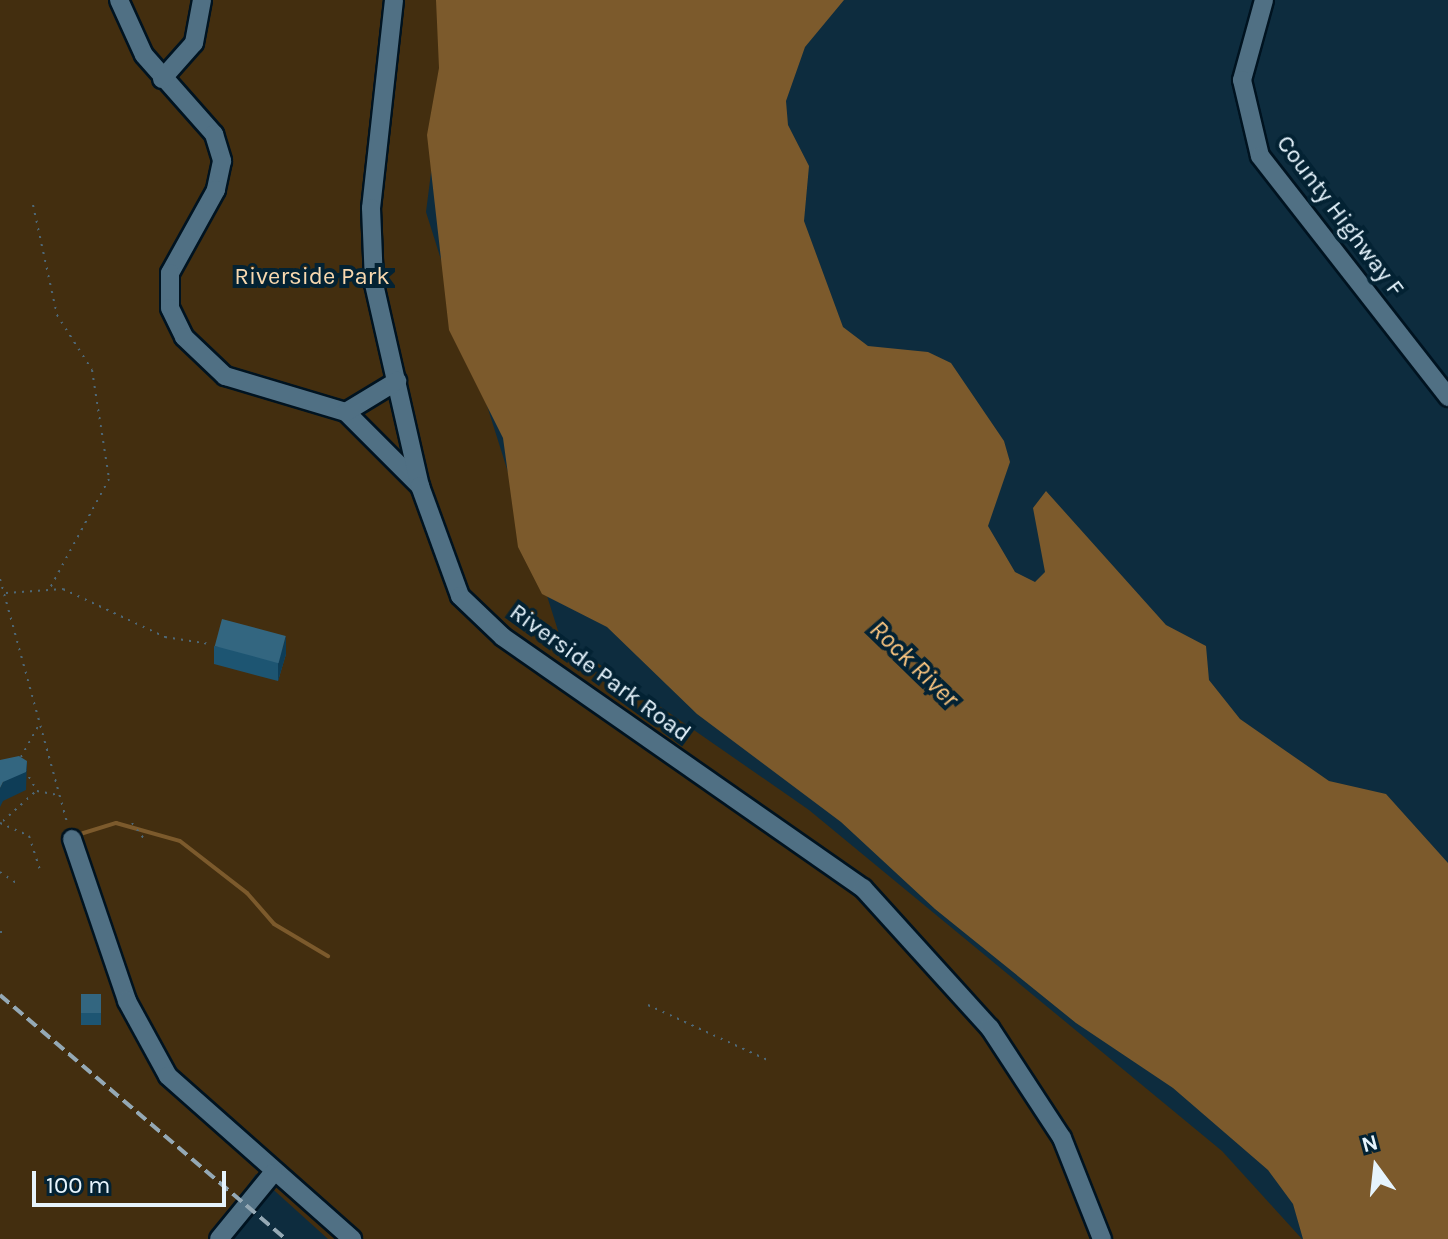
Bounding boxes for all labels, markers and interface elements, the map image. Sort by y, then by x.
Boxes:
street label: County Highway F [1270,130,1410,302]
park label: Riverside Park [234,263,390,291]
street label: Riverside Park Road [504,598,696,748]
water label: Rock River [863,614,965,714]
north arrow [1336,1127,1416,1207]
text: N [1359,1129,1381,1158]
scale bar [36,1155,230,1205]
text: 100 m [46,1171,111,1199]

